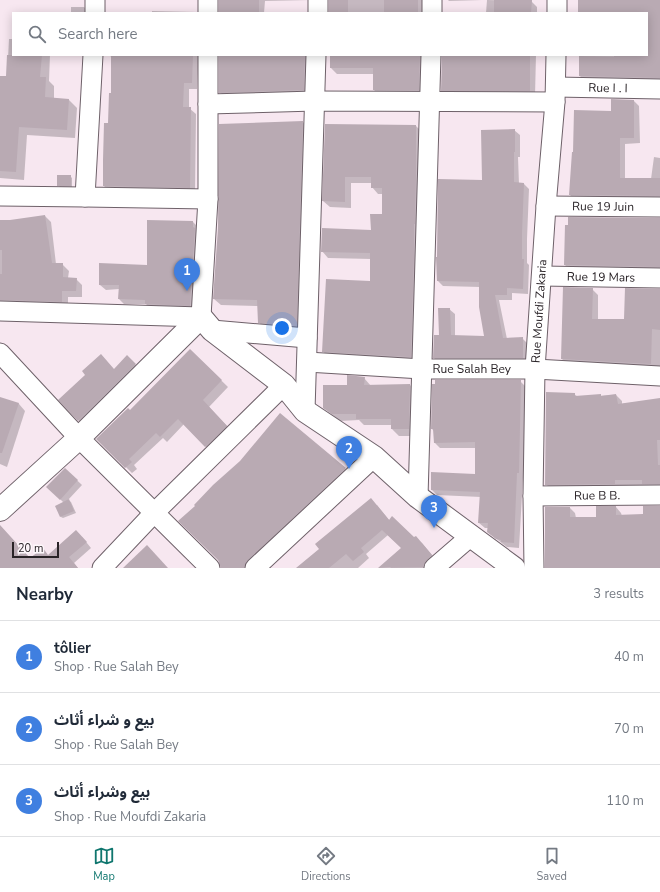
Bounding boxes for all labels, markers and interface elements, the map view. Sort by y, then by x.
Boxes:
search box [12,12,648,56]
icon: search [26,23,48,45]
text: Search here [58,24,138,44]
street label: Rue I . I [588,80,628,96]
street label: Rue 19 Juin [572,198,634,215]
pin: 1 [174,258,200,291]
street label: Rue Moufdi Zakaria [527,259,550,363]
street label: Rue 19 Mars [567,268,636,286]
your location [272,318,292,338]
street label: Rue Salah Bey [433,361,512,377]
pin: 2 [336,436,362,469]
street label: Rue B B. [574,487,620,504]
pin: 3 [421,495,447,528]
scale bar [12,540,59,559]
text: 20 m [18,541,43,556]
text: Nearby [16,583,73,606]
text: 3 results [593,585,644,603]
text: tôlier [54,638,91,658]
text: 1 [25,648,33,666]
text: 40 m [614,648,644,666]
text: Shop · Rue Salah Bey [54,658,179,676]
text: بيع و شراء أثاث [54,710,154,730]
text: 2 [25,720,33,738]
text: 70 m [614,720,644,738]
text: Shop · Rue Salah Bey [54,736,179,754]
text: بيع وشراء أثاث [54,782,150,802]
text: 3 [25,792,33,810]
text: 110 m [606,792,644,810]
text: Shop · Rue Moufdi Zakaria [54,808,206,826]
tab: Map [93,845,115,884]
tab: Directions [301,845,351,884]
tab: Saved [537,845,567,884]

